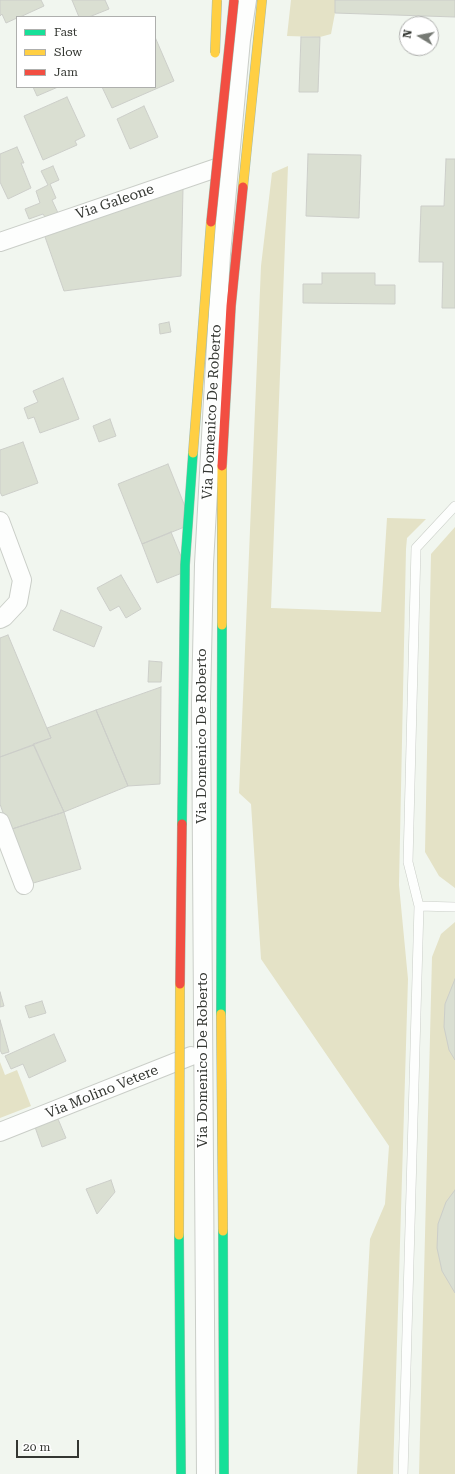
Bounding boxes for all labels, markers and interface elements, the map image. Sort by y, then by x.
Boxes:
legend [16,16,156,88]
north arrow [399,16,439,56]
text: Fast [54,25,77,39]
text: N [401,29,415,39]
text: Slow [54,45,82,59]
text: Jam [54,65,78,79]
street label: Via Galeone [74,181,156,223]
street label: Via Domenico De Roberto [199,324,225,500]
street label: Via Domenico De Roberto [194,648,210,824]
street label: Via Domenico De Roberto [195,972,211,1148]
street label: Via Molino Vetere [43,1062,161,1122]
scale bar [18,1432,81,1458]
text: 20 m [23,1440,50,1454]

